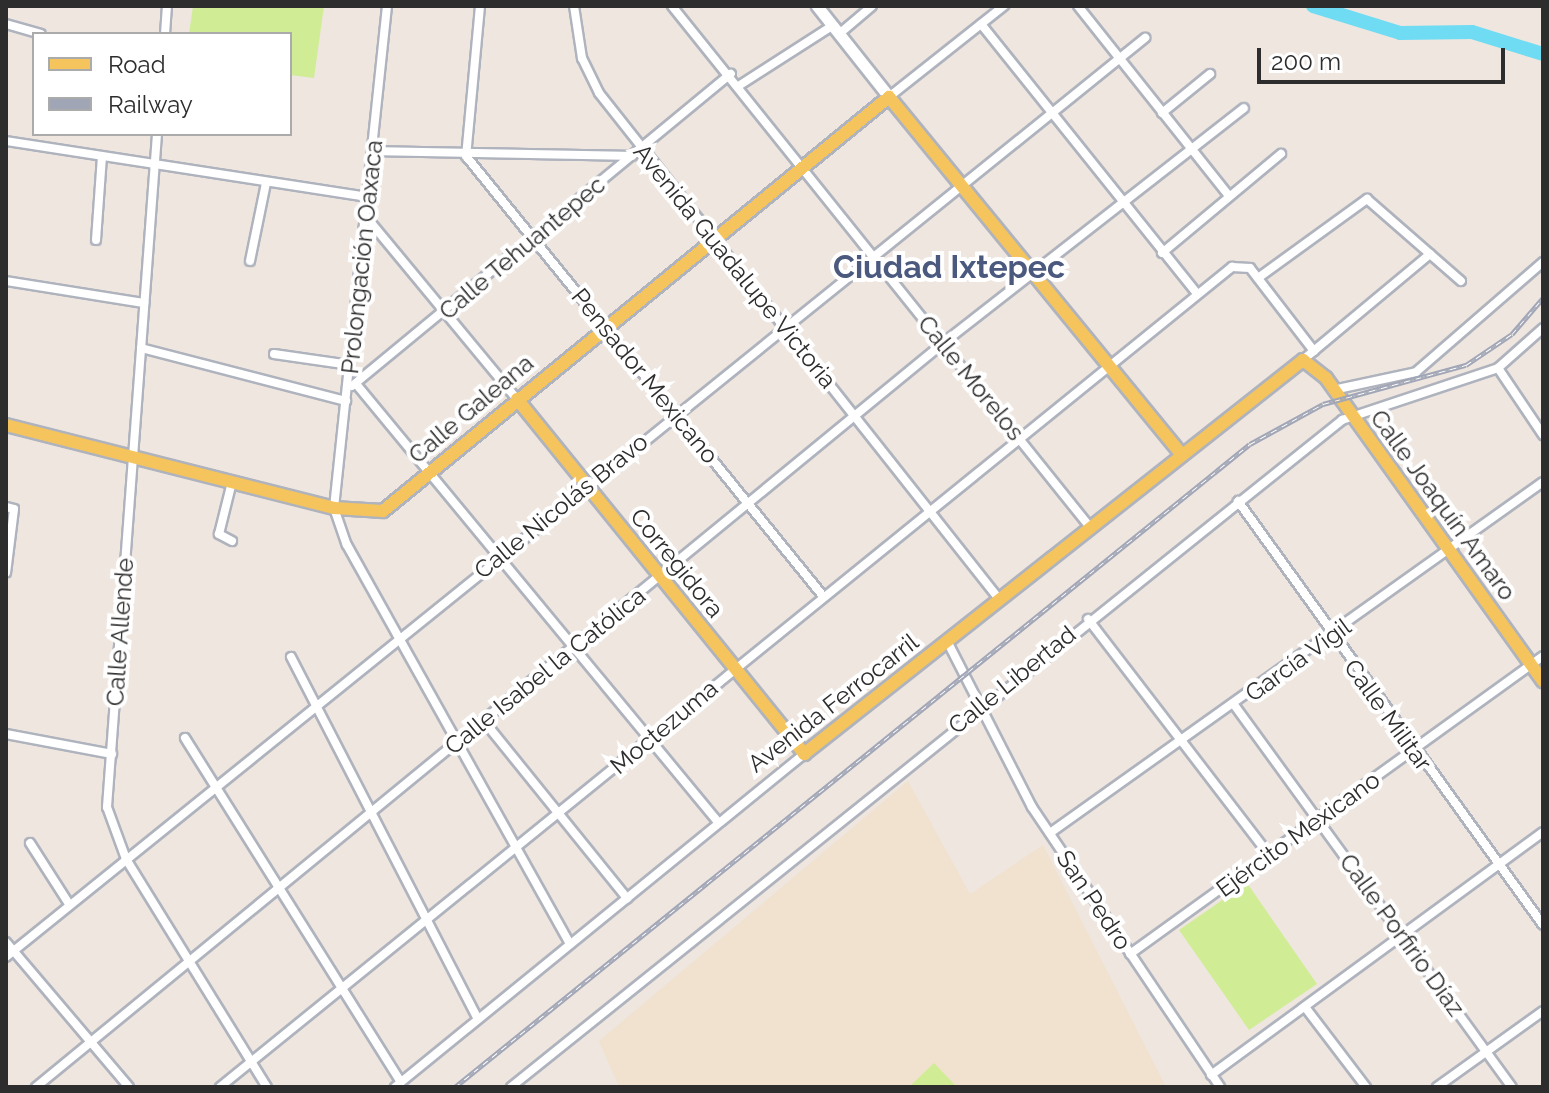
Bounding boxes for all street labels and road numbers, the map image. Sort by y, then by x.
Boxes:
street label: Avenida Guadalupe Victoria [627,138,843,394]
street label: Prolongación Oaxaca [335,139,389,375]
street label: Calle Tehuantepec [433,170,611,326]
street label: Pensador Mexicano [565,282,725,470]
street label: Calle Morelos [912,310,1030,446]
street label: Calle Galeana [403,349,539,469]
street label: Calle Joaquín Amaro [1364,404,1522,606]
street label: Calle Nicolás Bravo [468,427,654,585]
street label: Corregidora [624,503,730,623]
street label: Calle Allende [100,557,140,707]
street label: Calle Isabel la Católica [439,581,651,761]
street label: García Vigil [1239,612,1357,708]
street label: Calle Libertad [943,620,1081,740]
street label: Avenida Ferrocarril [742,628,924,778]
street label: Calle Militar [1338,654,1438,776]
street label: Moctezuma [604,674,724,780]
street label: Ejército Mexicano [1211,765,1385,903]
street label: San Pedro [1050,845,1138,955]
street label: Calle Porfirio Díaz [1333,848,1471,1022]

